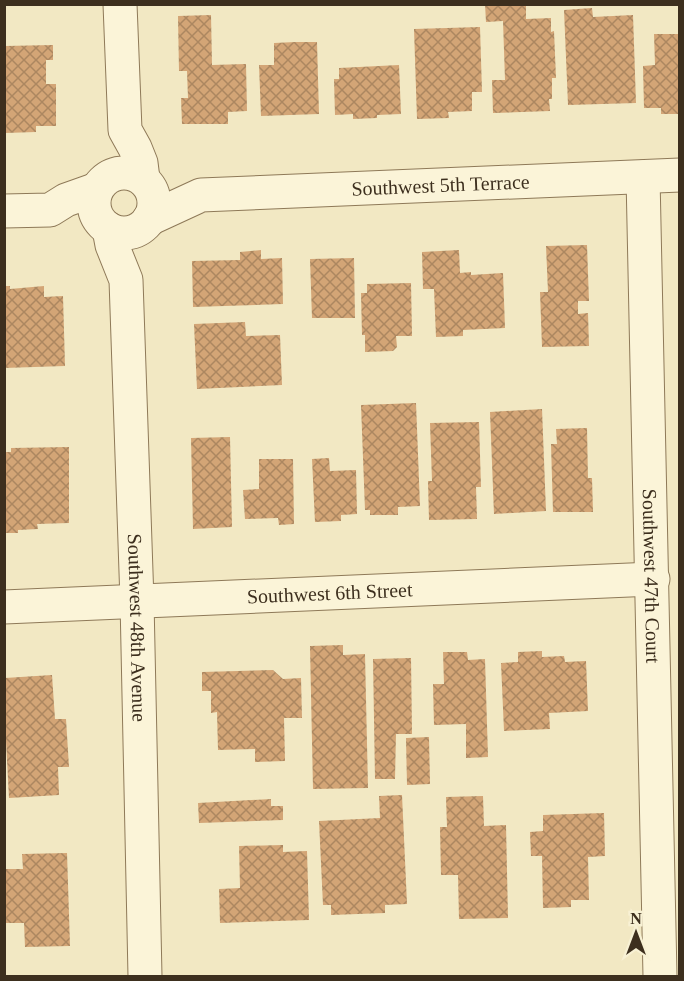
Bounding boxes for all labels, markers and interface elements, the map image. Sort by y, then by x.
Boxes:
street label: Southwest 5th Terrace [351,170,530,200]
street label: Southwest 47th Court [639,488,664,664]
street label: Southwest 48th Avenue [124,533,151,722]
street label: Southwest 6th Street [246,578,413,608]
north arrow [606,903,666,963]
text: N [630,910,642,927]

